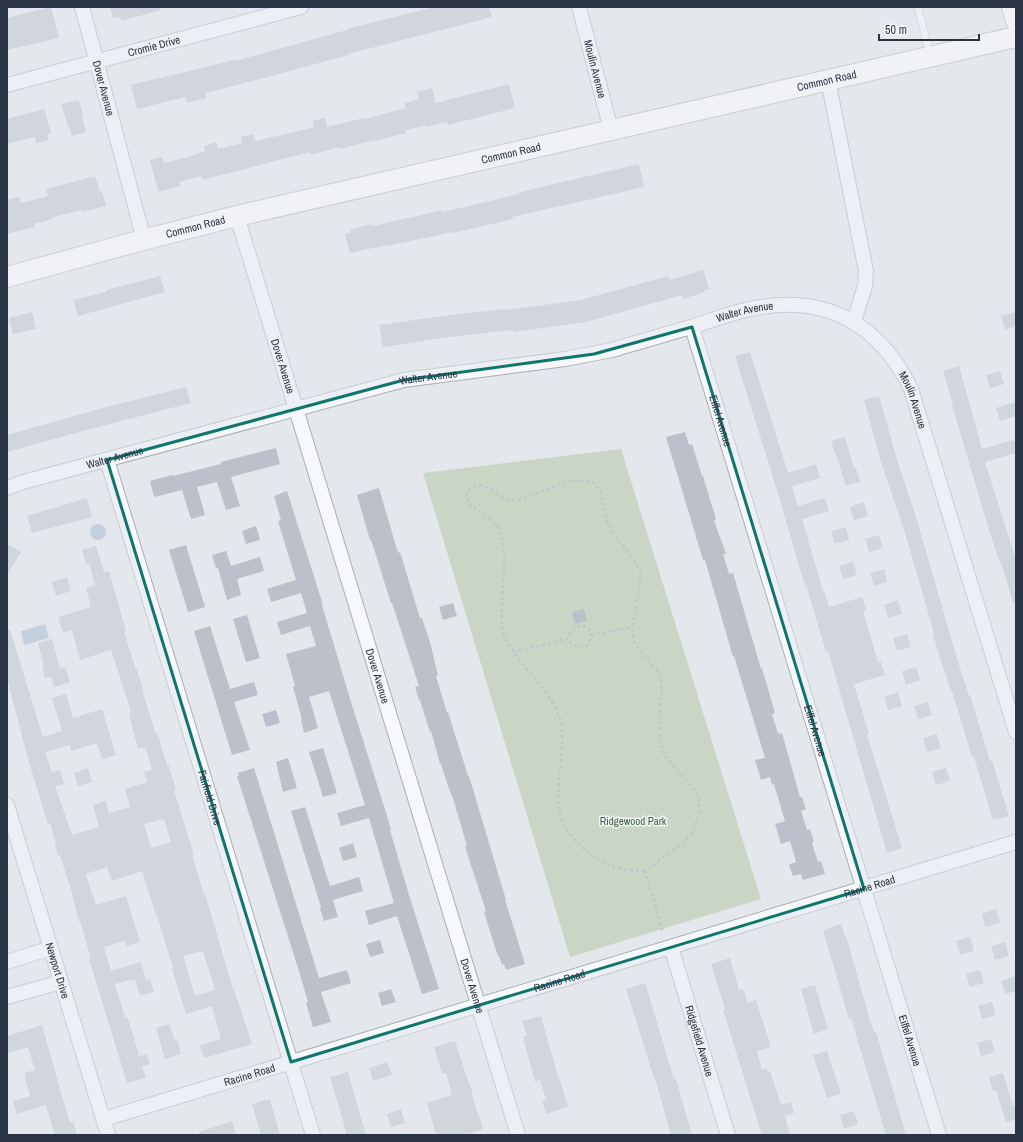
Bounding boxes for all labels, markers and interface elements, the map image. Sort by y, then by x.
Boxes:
scale bar [879,16,979,42]
text: 50 m [885,22,907,38]
street label: Cromie Drive [126,32,182,60]
street label: Moulin Avenue [581,38,609,100]
street label: Dover Avenue [90,59,118,117]
street label: Common Road [795,67,858,94]
street label: Common Road [480,139,542,167]
street label: Common Road [164,212,227,241]
street label: Walter Avenue [714,298,774,325]
street label: Dover Avenue [268,337,298,395]
street label: Walter Avenue [398,366,458,388]
street label: Moulin Avenue [896,369,930,430]
street label: Eiffel Avenue [706,393,735,448]
street label: Walter Avenue [85,443,145,472]
street label: Dover Avenue [363,647,393,705]
street label: Eiffel Avenue [801,703,830,758]
street label: Fairfield Drive [195,768,225,827]
park label: Ridgewood Park [600,814,667,828]
street label: Racine Road [842,872,897,901]
street label: Newport Drive [42,941,73,1000]
street label: Dover Avenue [457,957,487,1015]
street label: Racine Road [532,966,587,995]
street label: Ridgefield Avenue [682,1003,717,1078]
street label: Eiffel Avenue [896,1013,925,1068]
street label: Racine Road [222,1060,277,1089]

